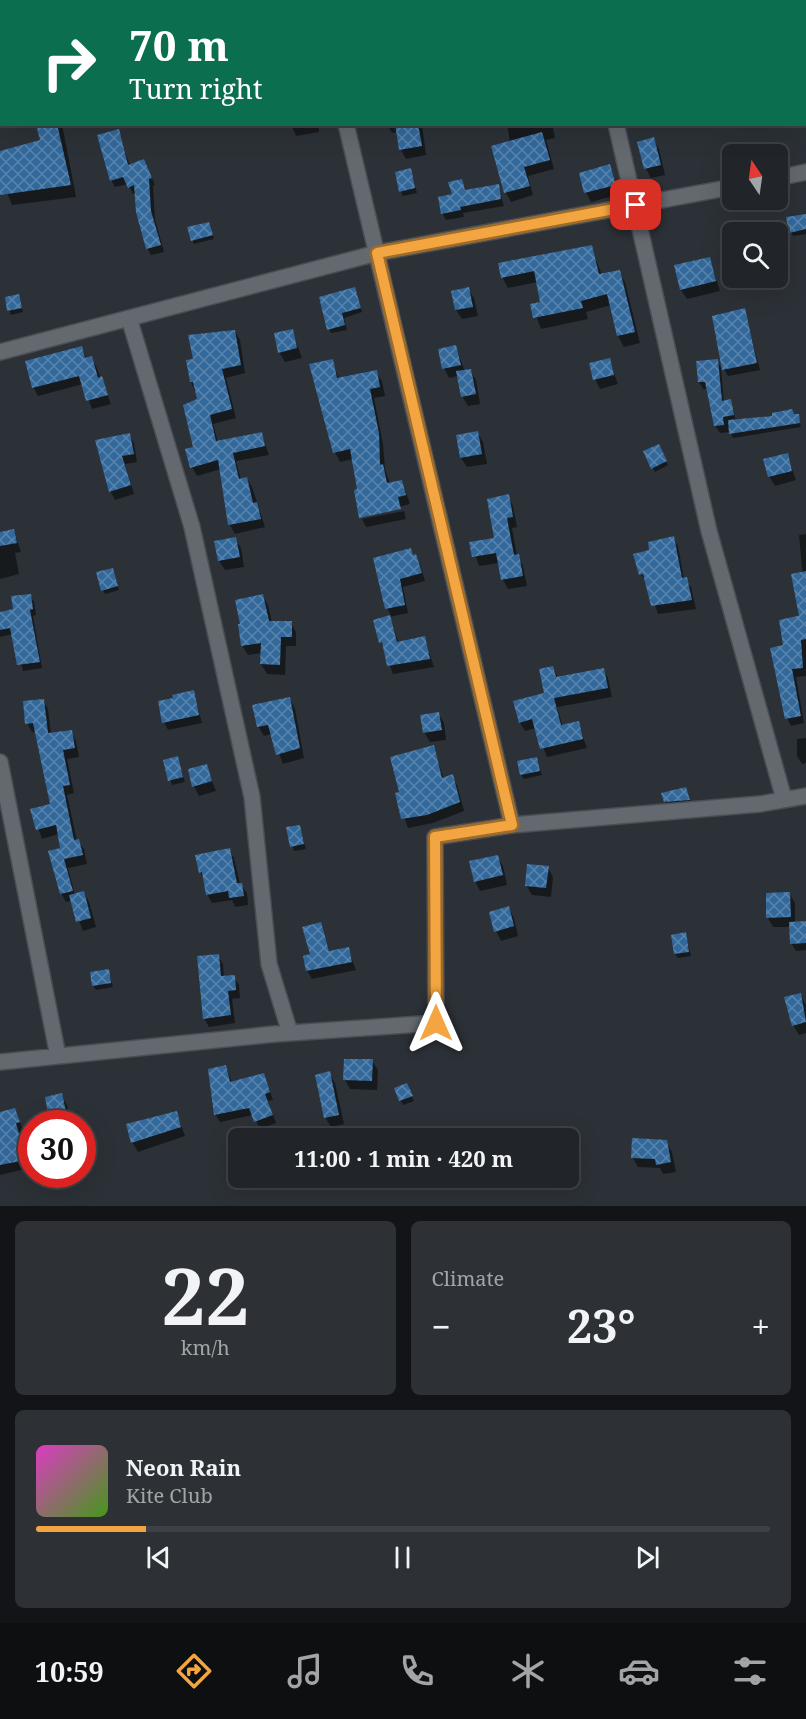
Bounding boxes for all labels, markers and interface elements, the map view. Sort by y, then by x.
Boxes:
text: 70 m [129,16,229,73]
icon: right [30,24,108,102]
text: Turn right [129,70,262,107]
north arrow [722,144,788,210]
map controls [722,144,788,288]
pin [610,179,661,230]
icon: arrive [619,188,652,221]
button: search [722,222,788,288]
position arrow [404,991,468,1055]
speed limit sign: 30 [18,1110,96,1188]
text: 11:00 · 1 min · 420 m [294,1143,513,1173]
text: 22 [161,1242,249,1348]
text: Climate [432,1265,504,1292]
text: 23° [567,1295,636,1356]
text: − [432,1304,451,1349]
text: + [752,1304,770,1349]
text: km/h [181,1334,230,1361]
text: Neon Rain [126,1452,241,1482]
text: Kite Club [126,1482,213,1509]
icon: previous [142,1541,175,1574]
icon: pause [386,1541,419,1574]
icon: next [631,1541,664,1574]
icon: directions [173,1650,215,1692]
icon: music [284,1650,326,1692]
icon: phone [396,1650,438,1692]
icon: climate [507,1650,549,1692]
icon: car [618,1650,660,1692]
icon: filters [729,1650,771,1692]
text: 10:59 [35,1653,104,1690]

